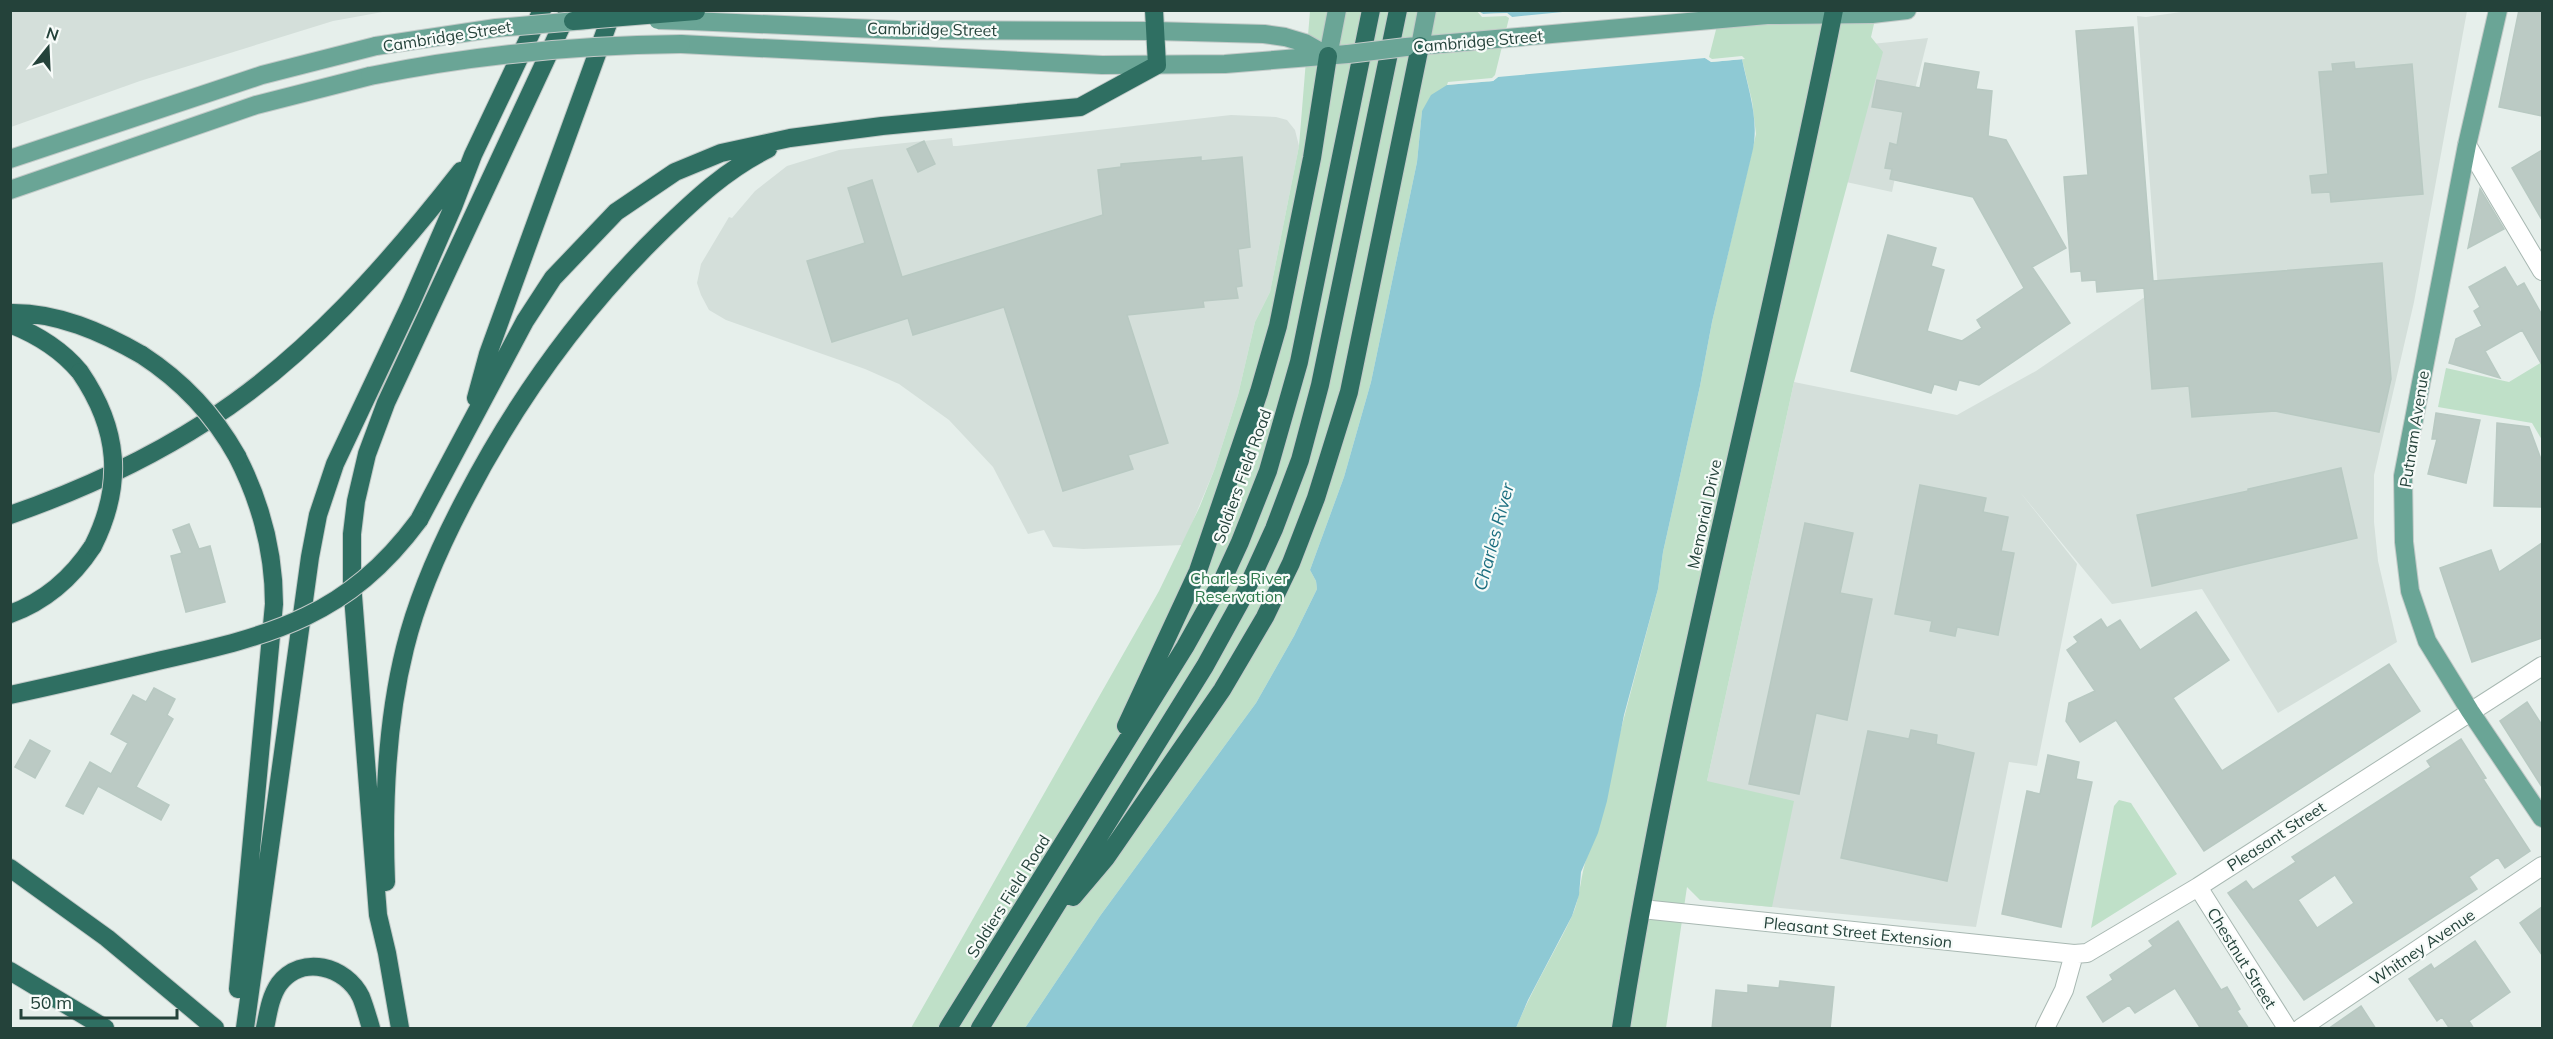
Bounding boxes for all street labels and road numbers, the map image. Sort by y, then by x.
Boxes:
street label: Cambridge Street [381,16,513,56]
street label: Cambridge Street [867,18,998,40]
street label: Cambridge Street [1412,25,1544,57]
street label: Putnam Avenue [2395,369,2433,489]
street label: Soldiers Field Road [1208,406,1276,546]
street label: Memorial Drive [1683,457,1725,571]
street label: Pleasant Street [2223,796,2329,875]
street label: Soldiers Field Road [962,831,1054,961]
street label: Chestnut Street [2203,904,2281,1012]
street label: Whitney Avenue [2365,904,2479,990]
street label: Pleasant Street Extension [1763,912,1953,952]

